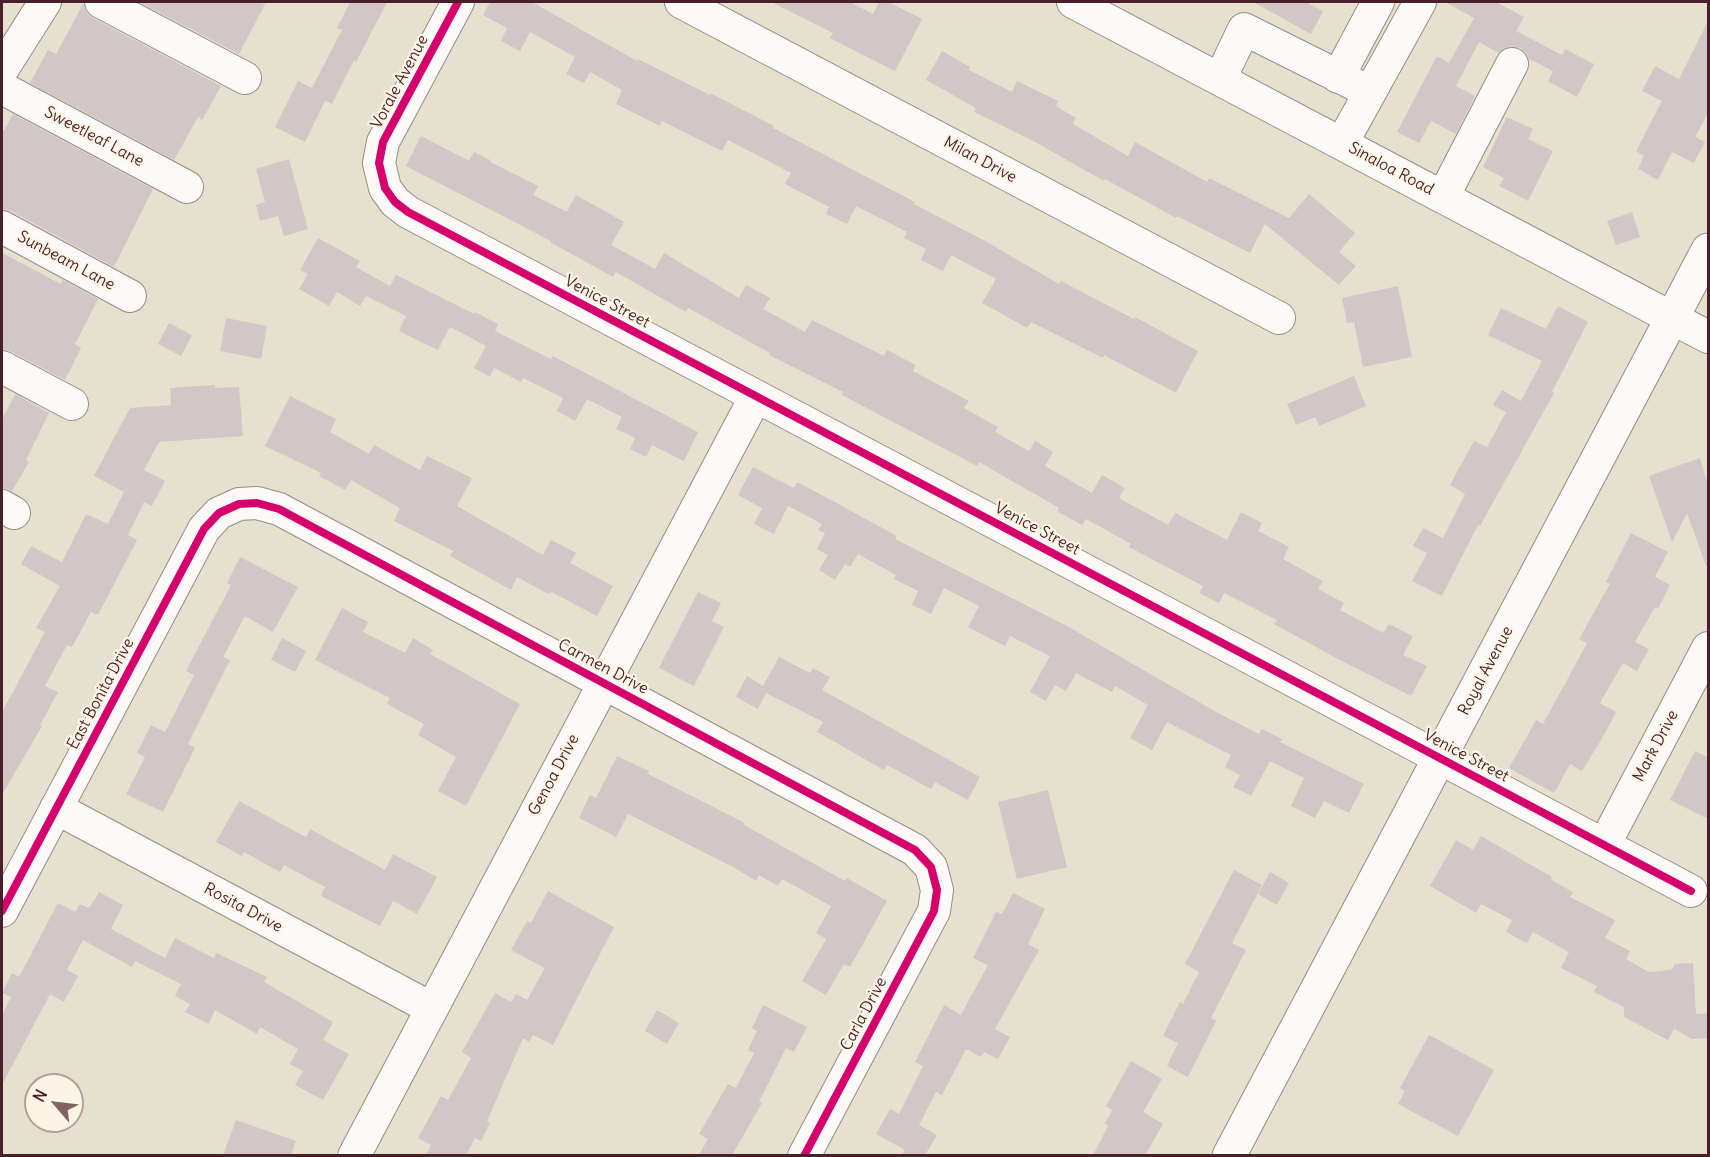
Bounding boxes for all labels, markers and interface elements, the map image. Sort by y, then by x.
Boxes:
street label: Vorale Avenue [367,32,433,132]
street label: Sweetleaf Lane [41,103,147,171]
street label: Milan Drive [940,133,1020,187]
street label: Sinaloa Road [1345,138,1437,200]
street label: Sunbeam Lane [14,227,118,295]
street label: Venice Street [561,271,653,333]
street label: Venice Street [991,498,1083,560]
street label: Royal Avenue [1454,623,1518,719]
street label: East Bonita Drive [64,635,138,753]
street label: Carmen Drive [555,635,651,699]
street label: Mark Drive [1629,707,1683,785]
street label: Venice Street [1420,725,1512,787]
street label: Genoa Drive [525,731,583,819]
street label: Rosita Drive [200,879,286,937]
street label: Carla Drive [837,974,891,1054]
north arrow [24,1073,84,1133]
text: N [28,1086,51,1105]

